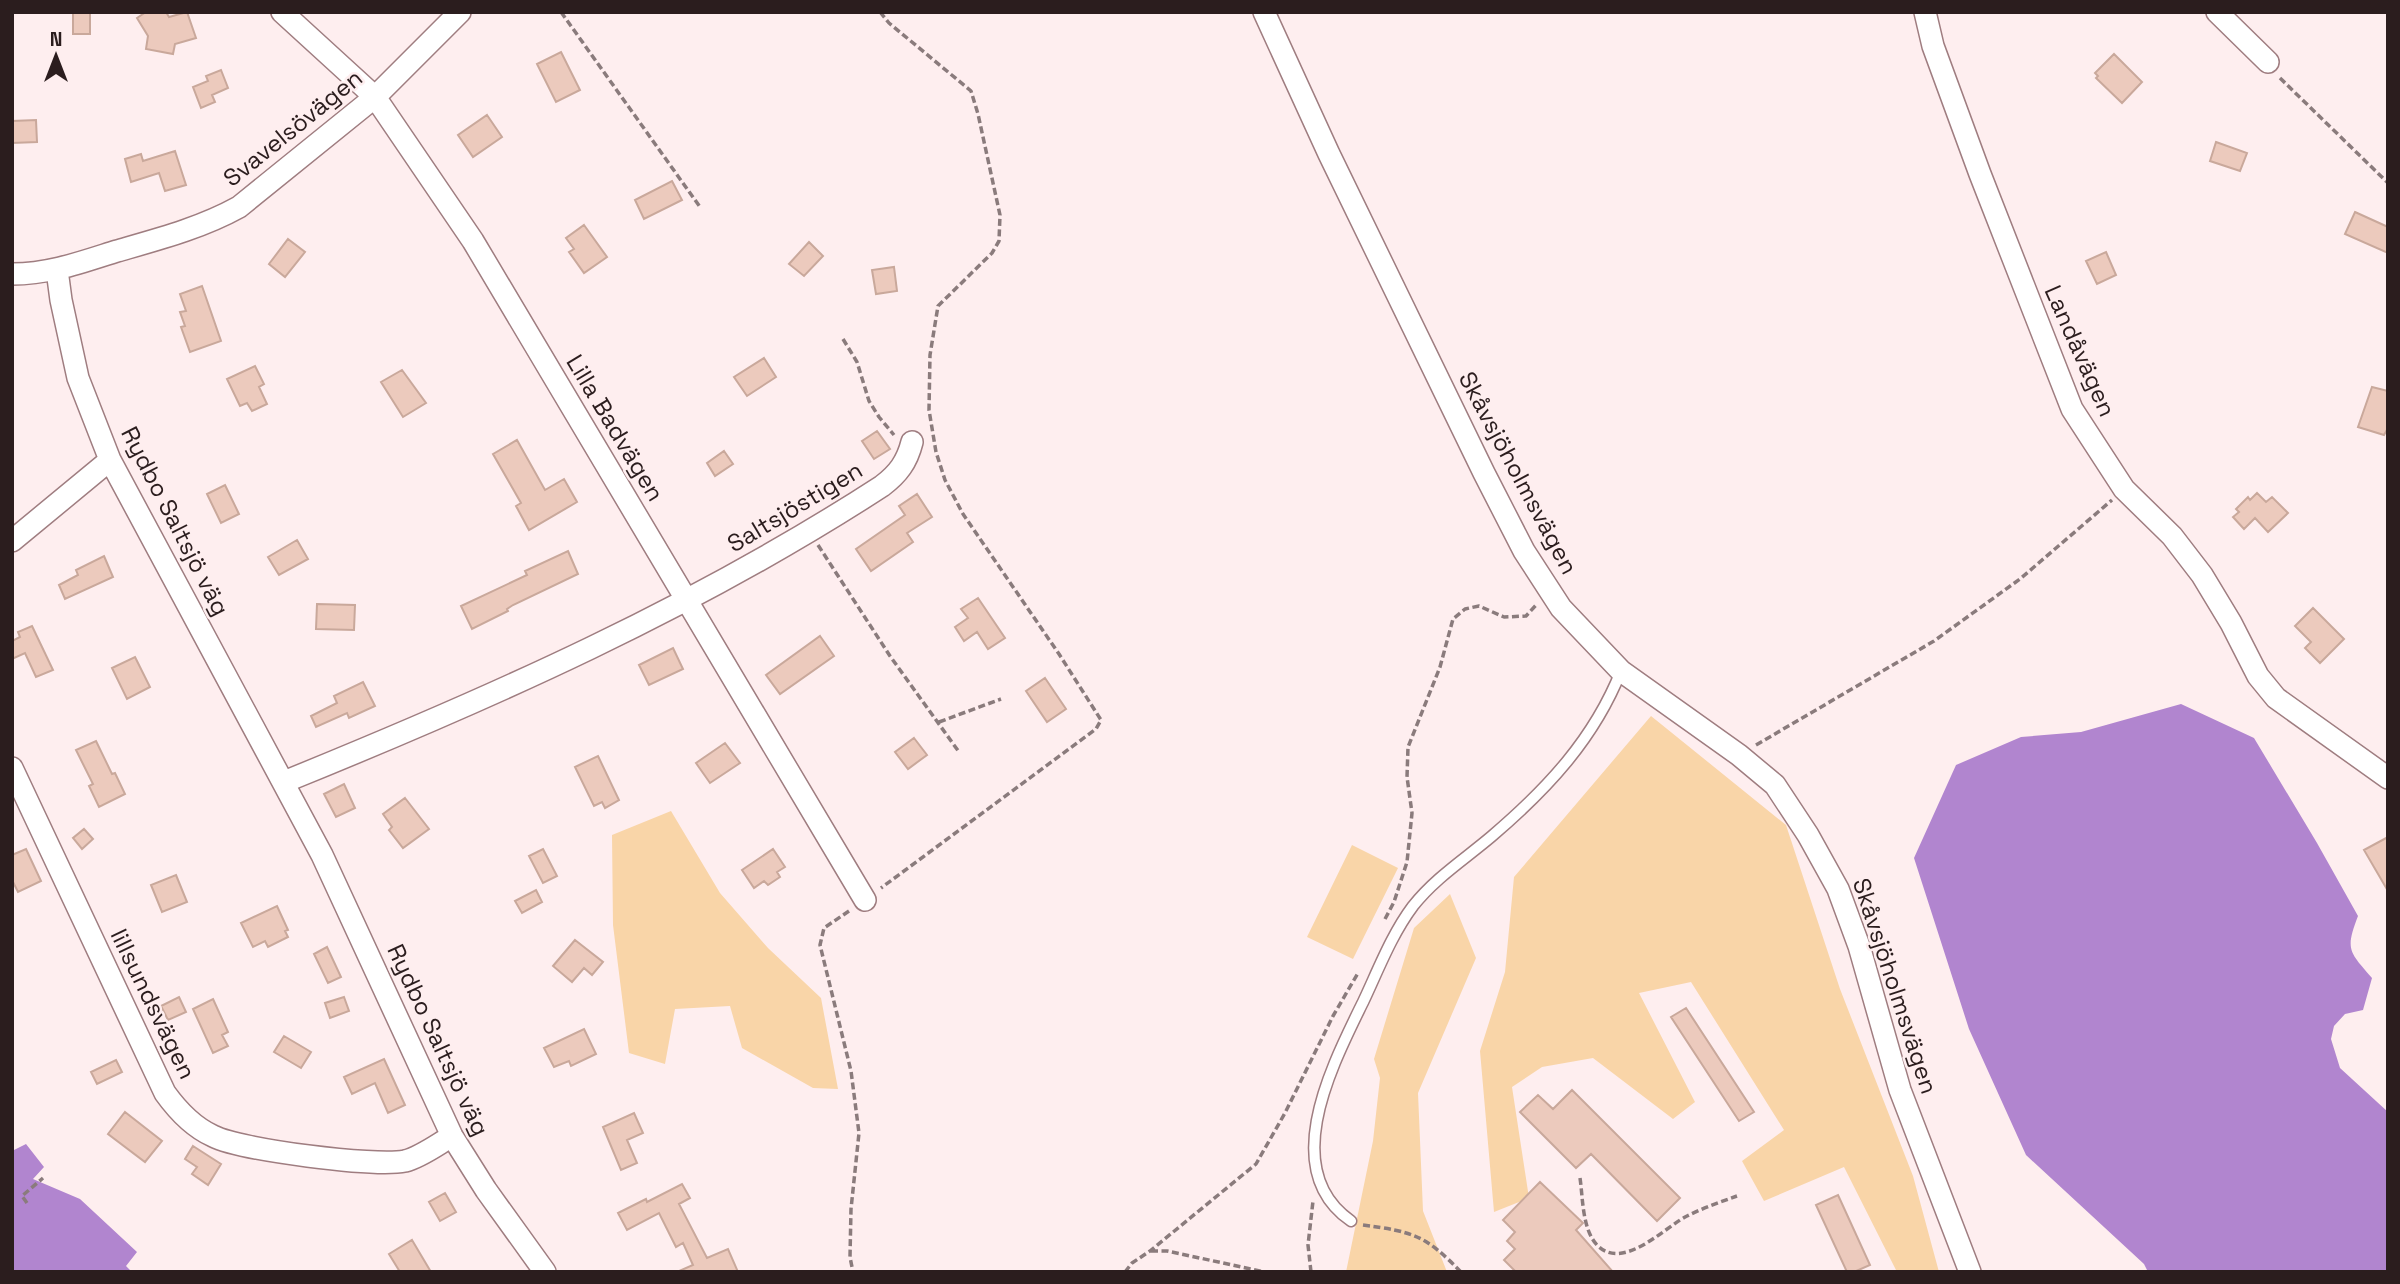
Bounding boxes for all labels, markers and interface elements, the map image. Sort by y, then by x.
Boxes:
north arrow [21,21,91,91]
text: N [50,27,62,52]
street label: Svavelsövägen [217,62,369,193]
street label: Landåvägen [2038,280,2123,421]
street label: Lilla Badvägen [559,349,671,507]
street label: Skåvsjöholmsvägen [1452,366,1585,579]
street label: Rydbo Saltsjö väg [114,421,237,621]
street label: Saltsjöstigen [721,454,868,559]
street label: Skåvsjöholmsvägen [1846,874,1945,1098]
street label: lillsundsvägen [104,923,203,1084]
street label: Rydbo Saltsjö väg [380,939,496,1141]

